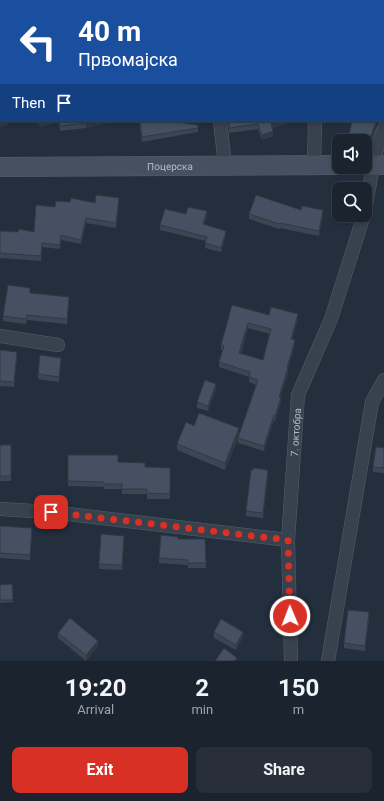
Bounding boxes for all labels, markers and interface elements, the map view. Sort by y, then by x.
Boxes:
text: 40 m [78,15,141,48]
icon: left [12,16,64,68]
text: Првомајска [78,49,178,70]
icon: arrive [53,92,75,114]
text: Then [12,94,45,112]
map controls [332,134,372,222]
button: sound [332,134,372,174]
street label: Поцерска [147,160,193,172]
button: search [332,182,372,222]
street label: 7. октобра [288,408,303,457]
pin [34,495,68,529]
icon: arrive [40,501,62,523]
position arrow [269,595,311,637]
text: 19:20 [65,674,127,702]
text: 2 [195,674,209,702]
text: 150 [278,674,319,702]
text: Arrival [77,702,114,717]
text: min [191,702,213,717]
text: m [293,702,304,717]
button: Exit [12,747,188,793]
button: Share [196,747,372,793]

